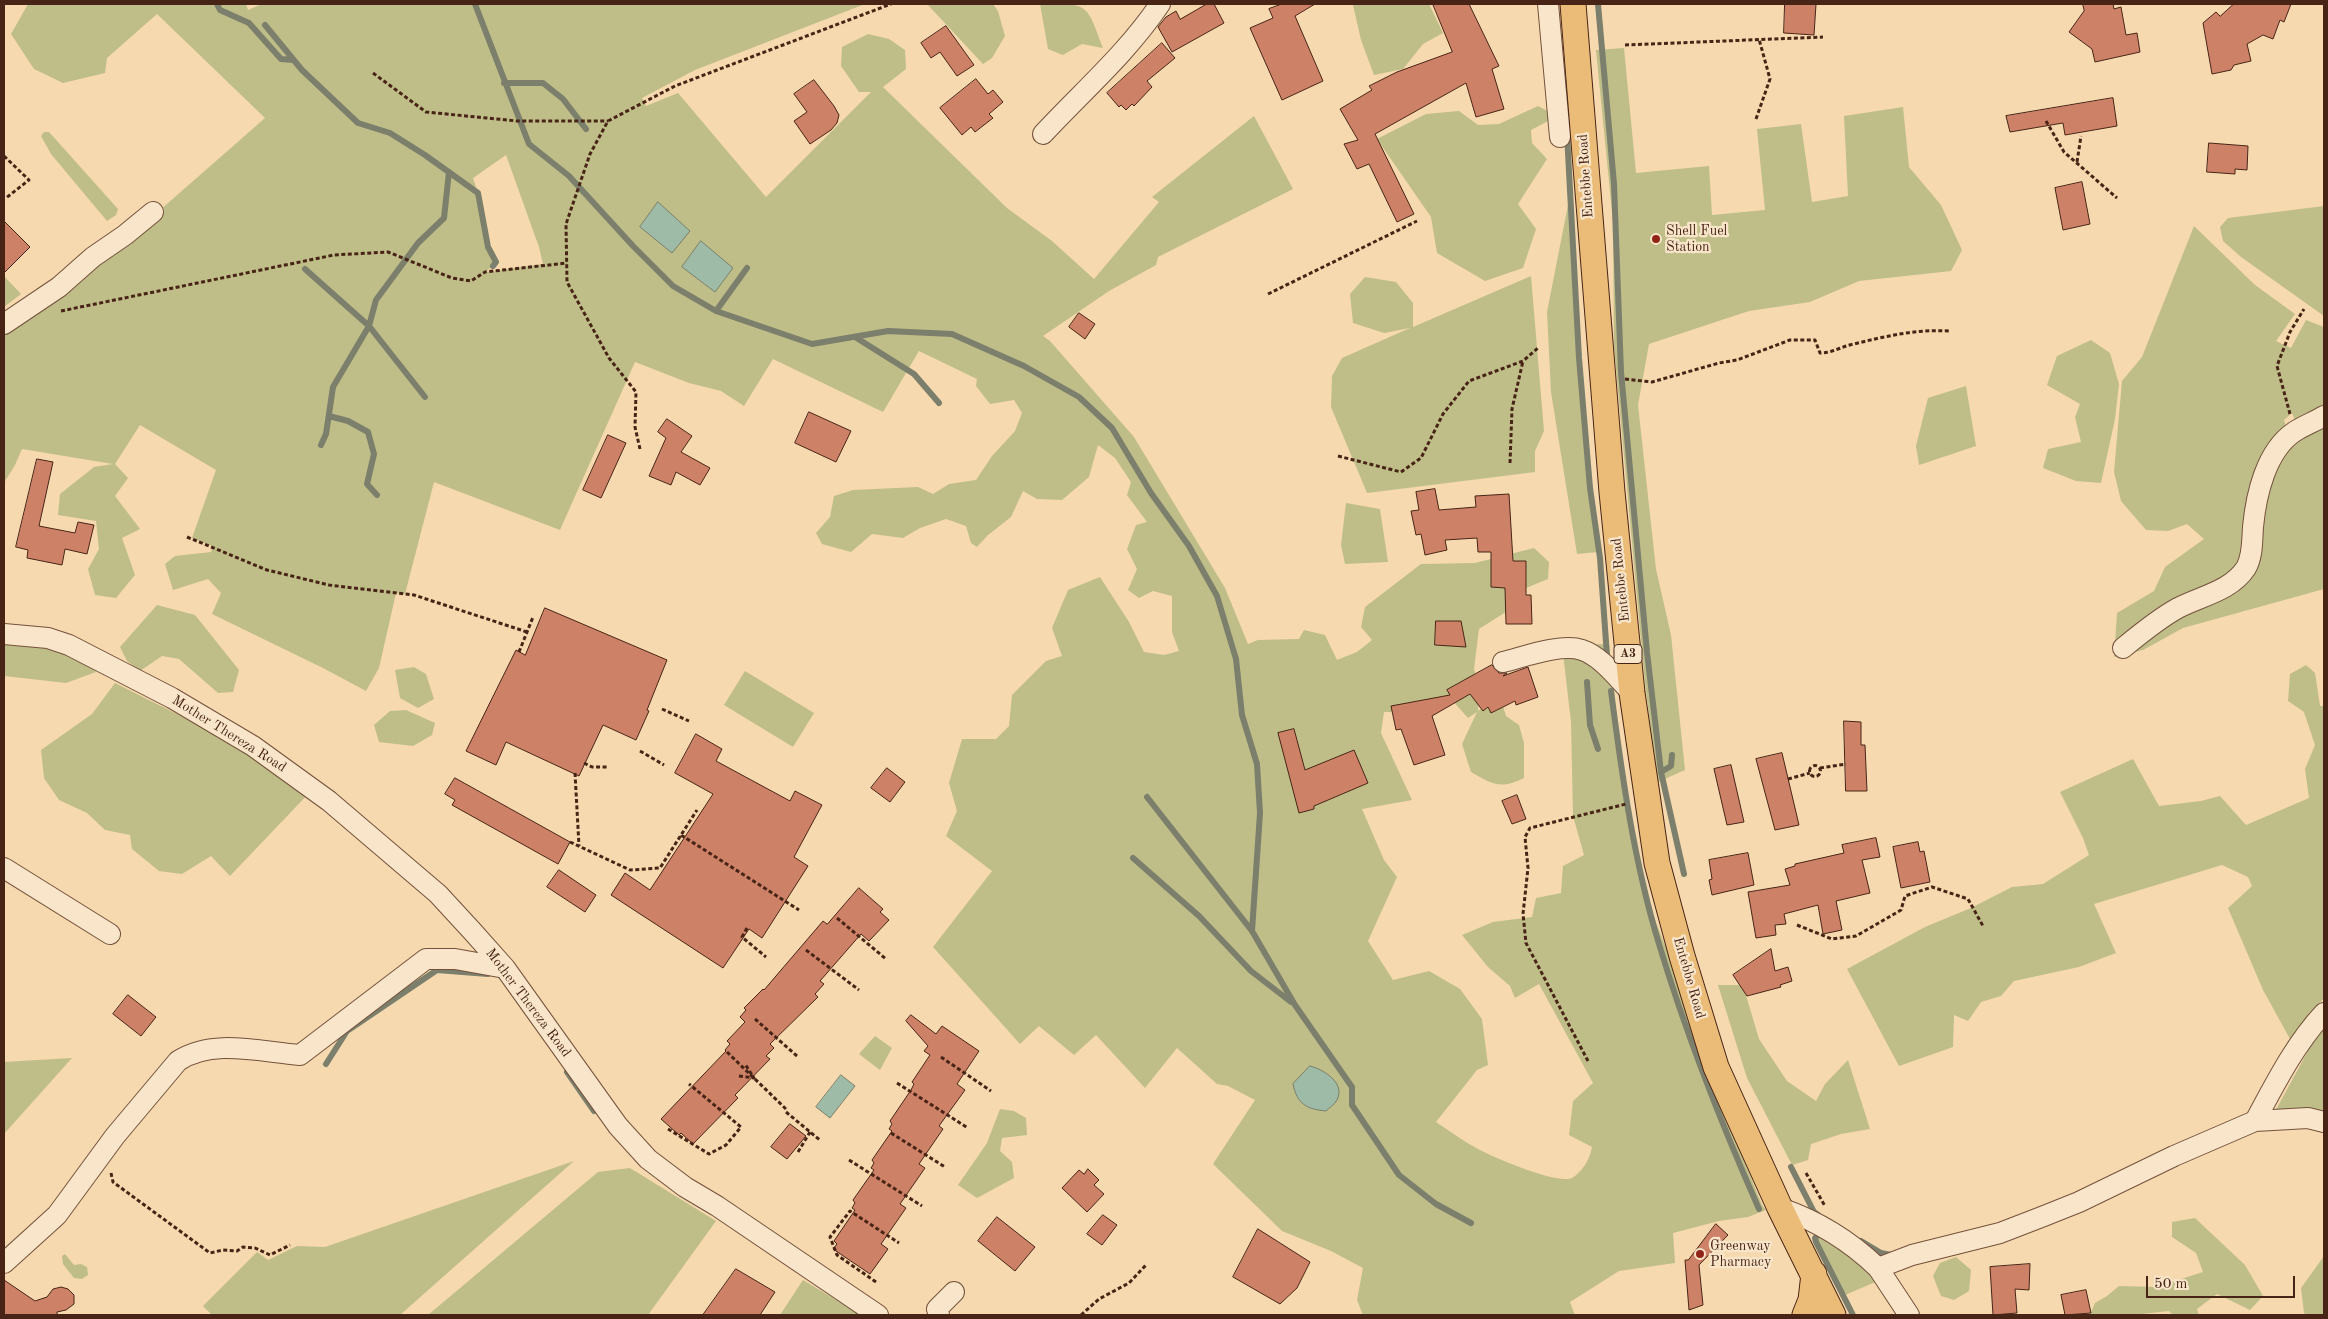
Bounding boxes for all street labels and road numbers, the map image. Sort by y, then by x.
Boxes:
street label: Entebbe Road [1575,133,1597,219]
street label: Entebbe Road [1608,537,1634,623]
road number: A3 [1614,644,1642,664]
street label: Mother Thereza Road [169,692,289,776]
street label: Entebbe Road [1669,935,1709,1021]
street label: Mother Thereza Road [482,945,574,1061]

